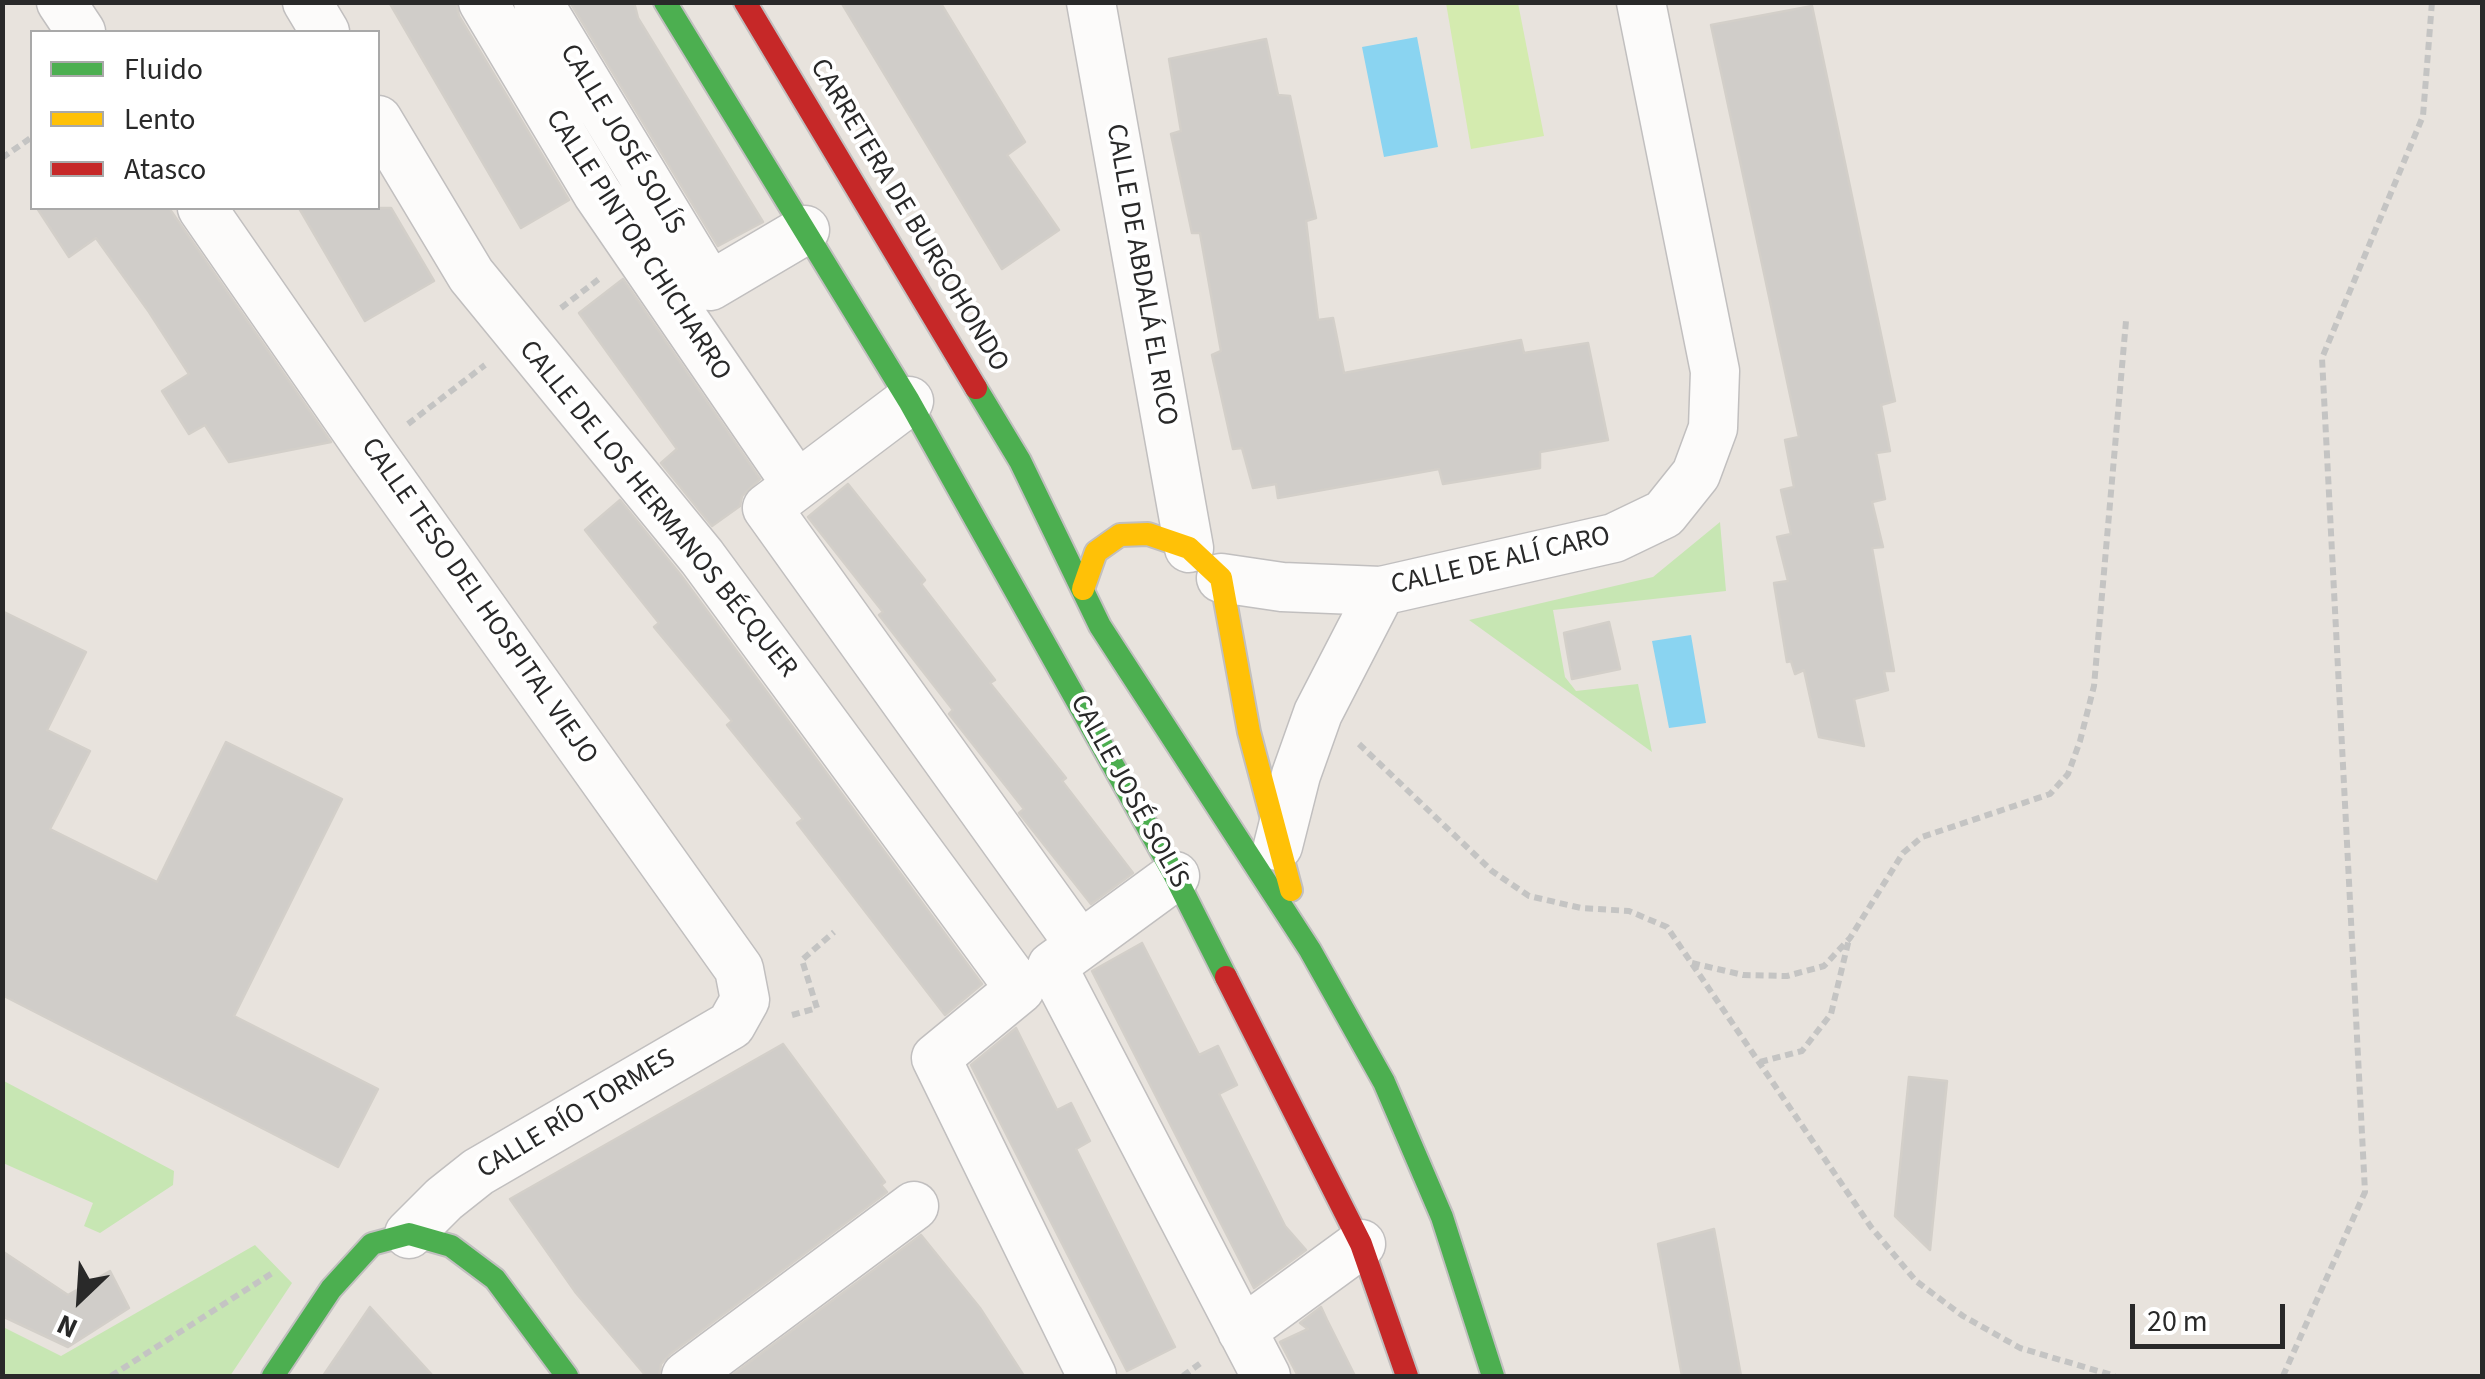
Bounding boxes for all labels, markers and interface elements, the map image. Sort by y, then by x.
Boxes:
legend [30,30,380,210]
street label: CALLE JOSÉ SOLÍS [551,39,691,241]
text: Fluido [124,48,203,91]
street label: CARRETERA DE BURGOHONDO [801,54,1015,378]
text: Lento [124,98,196,141]
street label: CALLE PINTOR CHICHARRO [537,104,737,388]
street label: CALLE DE ABDALÁ EL RICO [1097,122,1183,428]
text: Atasco [124,148,206,191]
street label: CALLE DE LOS HERMANOS BÉCQUER [511,335,803,685]
street label: CALLE TESO DEL HOSPITAL VIEJO [352,432,604,772]
street label: CALLE DE ALÍ CARO [1388,520,1614,604]
street label: CALLE JOSÉ SOLÍS [1061,690,1195,894]
street label: CALLE RÍO TORMES [472,1043,682,1187]
north arrow [30,1249,130,1349]
scale bar [2135,1284,2290,1346]
text: 20 m [2147,1300,2208,1343]
text: N [50,1304,84,1348]

